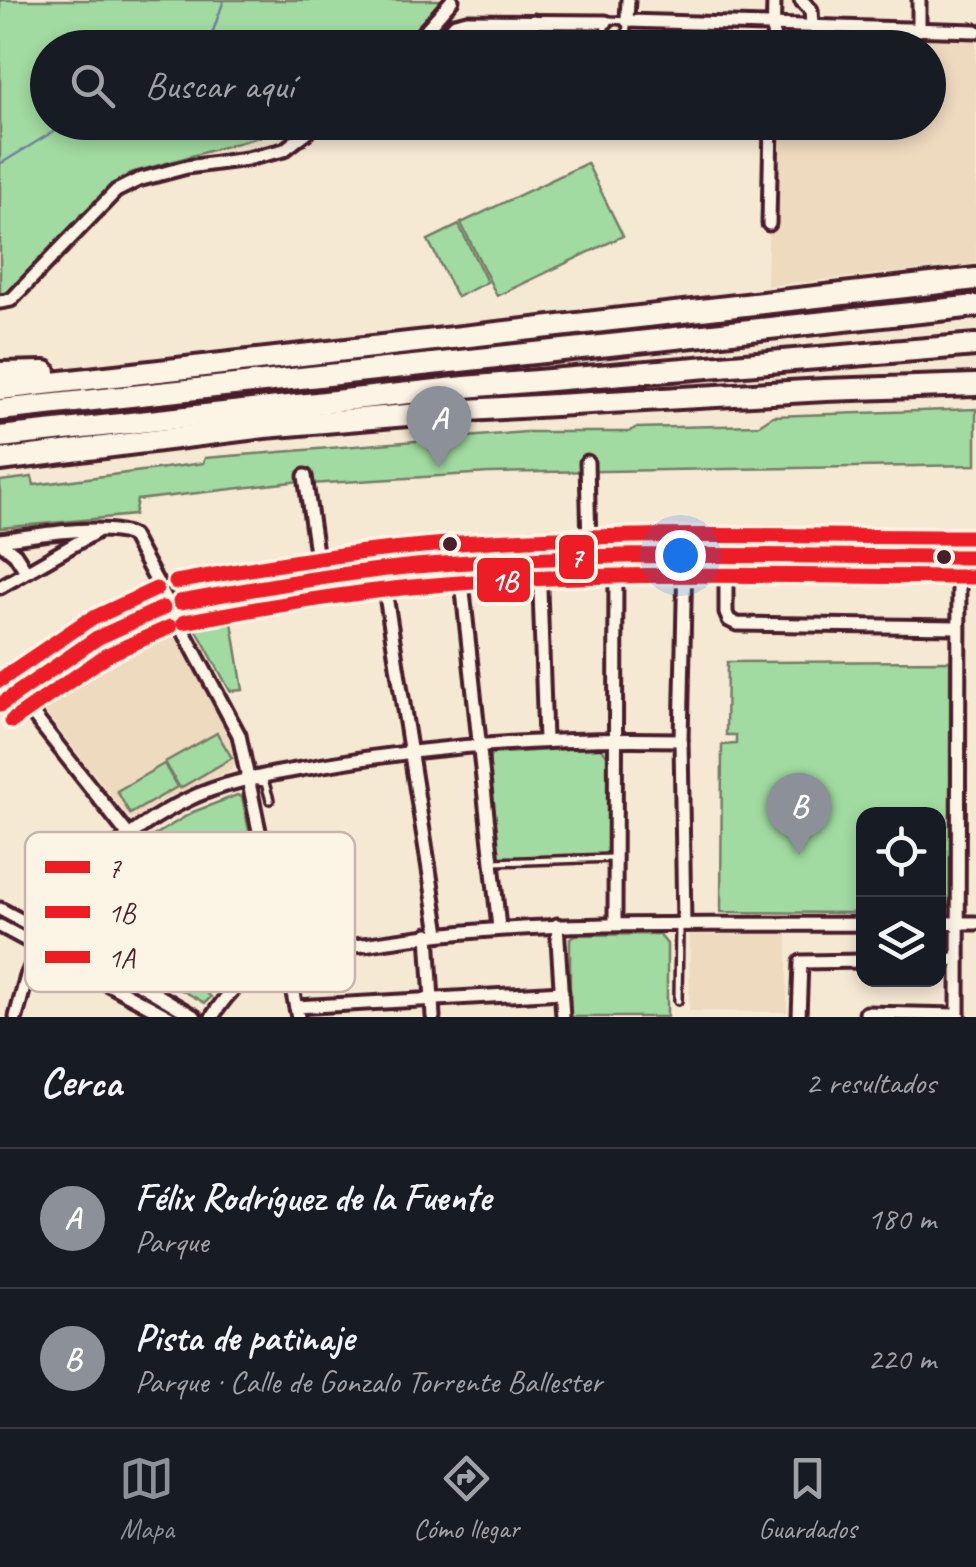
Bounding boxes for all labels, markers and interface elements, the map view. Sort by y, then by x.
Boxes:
search box [30,30,946,140]
icon: search [65,58,120,113]
text: Buscar aquí [145,62,294,109]
pin: A [406,386,472,468]
your location [655,530,706,581]
line badge: 7 [557,533,596,581]
unlabelled marker [440,534,460,554]
text: 7 [570,540,585,575]
unlabelled marker [934,547,954,567]
line badge: 1B [475,556,532,604]
text: 1B [490,563,520,598]
pin: B [766,772,832,855]
map controls [856,807,946,987]
button: locate [856,807,946,897]
legend [25,832,355,992]
text: 7 [108,850,122,885]
text: 1B [108,895,138,930]
button: layers [856,897,946,987]
text: 1A [108,940,137,975]
text: Cerca [40,1056,122,1109]
text: 2 resultados [805,1062,936,1103]
text: Félix Rodríguez de la Fuente [135,1174,491,1221]
text: A [64,1198,81,1239]
text: 180 m [867,1198,936,1239]
text: Parque [135,1221,208,1262]
text: Pista de patinaje [135,1314,354,1361]
text: B [64,1338,81,1379]
text: 220 m [867,1338,936,1379]
text: Parque · Calle de Gonzalo Torrente Ballester [135,1361,602,1402]
tab: Mapa [119,1451,174,1546]
tab: Cómo llegar [413,1451,519,1546]
tab: Guardados [758,1451,857,1546]

